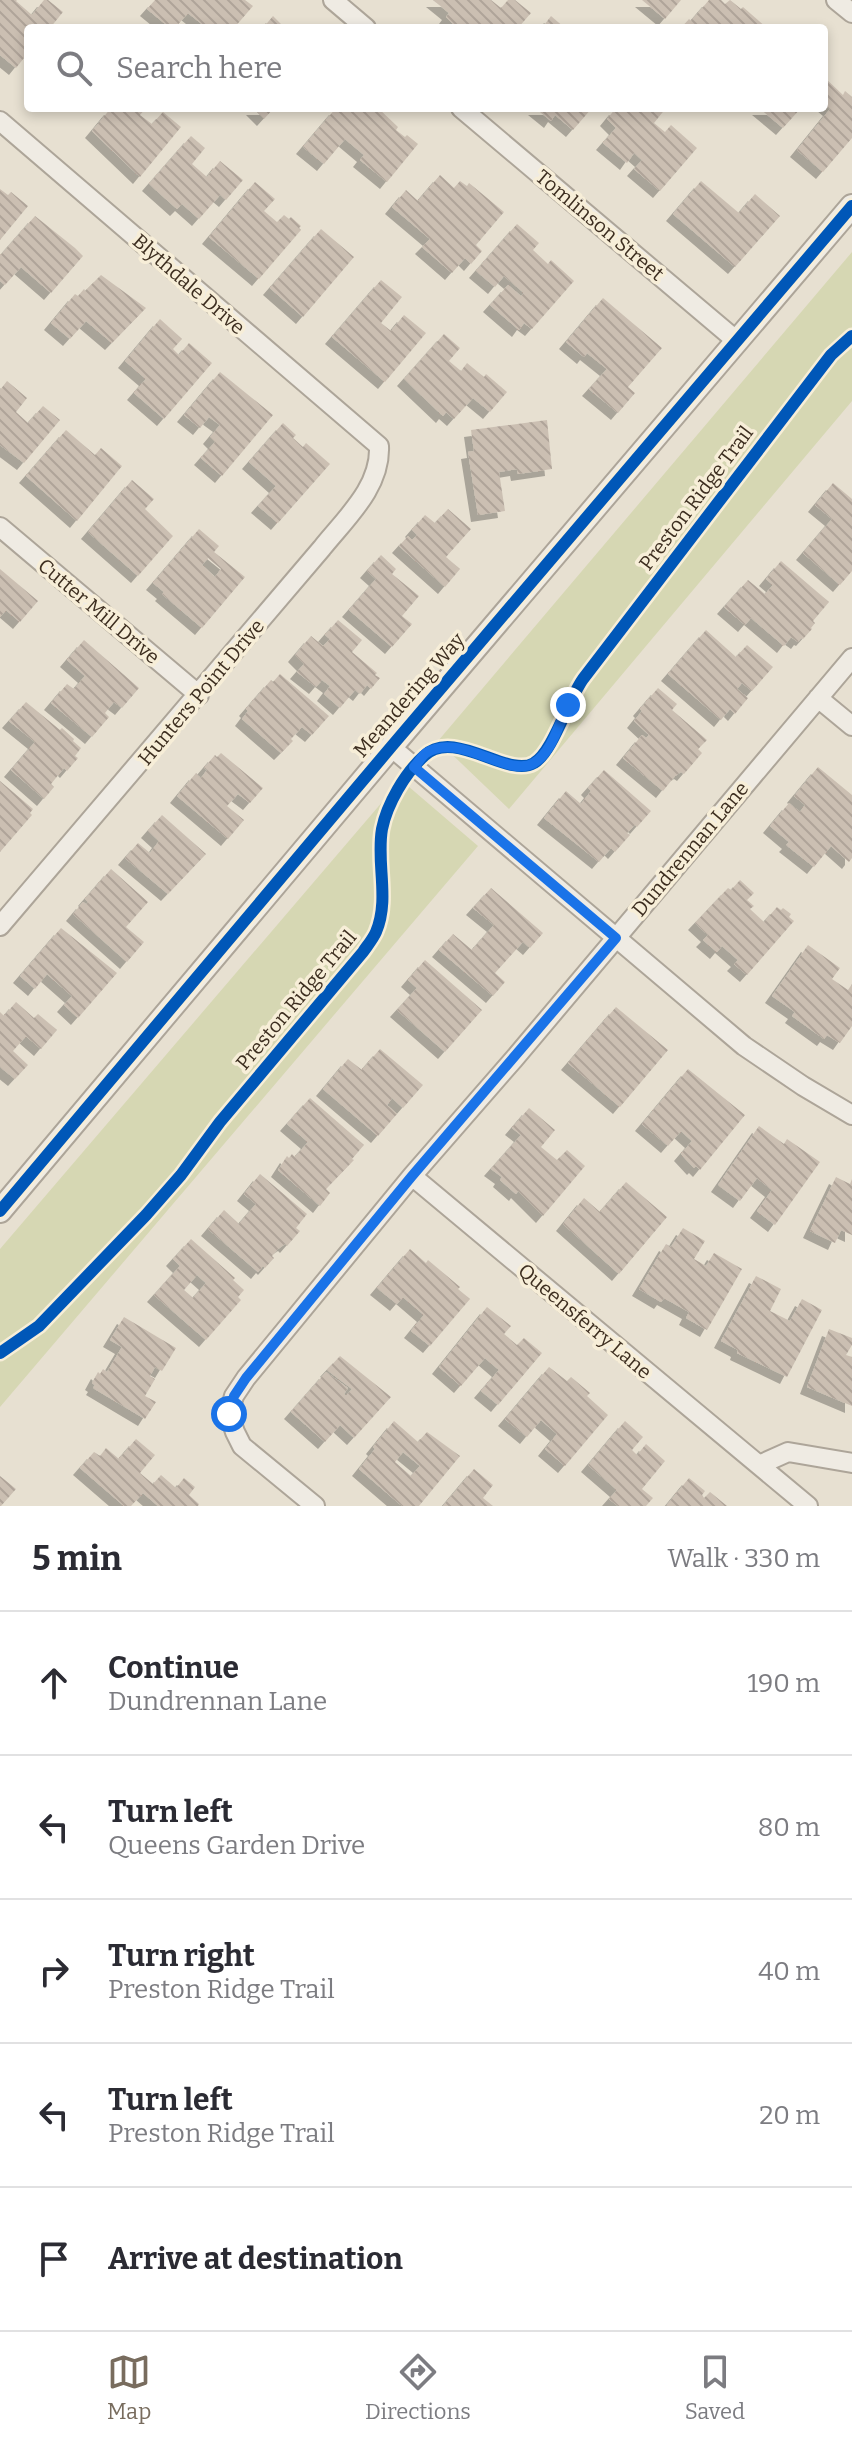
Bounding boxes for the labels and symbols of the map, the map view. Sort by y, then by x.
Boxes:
street label: Tomlinson Street [531,164,669,286]
street label: Blythdale Drive [128,229,250,339]
street label: Preston Ridge Trail [634,421,758,575]
street label: Cutter Mill Drive [33,553,165,669]
street label: Hunters Point Drive [133,614,269,770]
street label: Meandering Way [348,628,470,762]
route end [550,687,586,723]
street label: Dundrennan Lane [627,777,753,921]
street label: Preston Ridge Trail [231,925,361,1075]
street label: Queensferry Lane [513,1258,657,1384]
route start [211,1396,247,1432]

